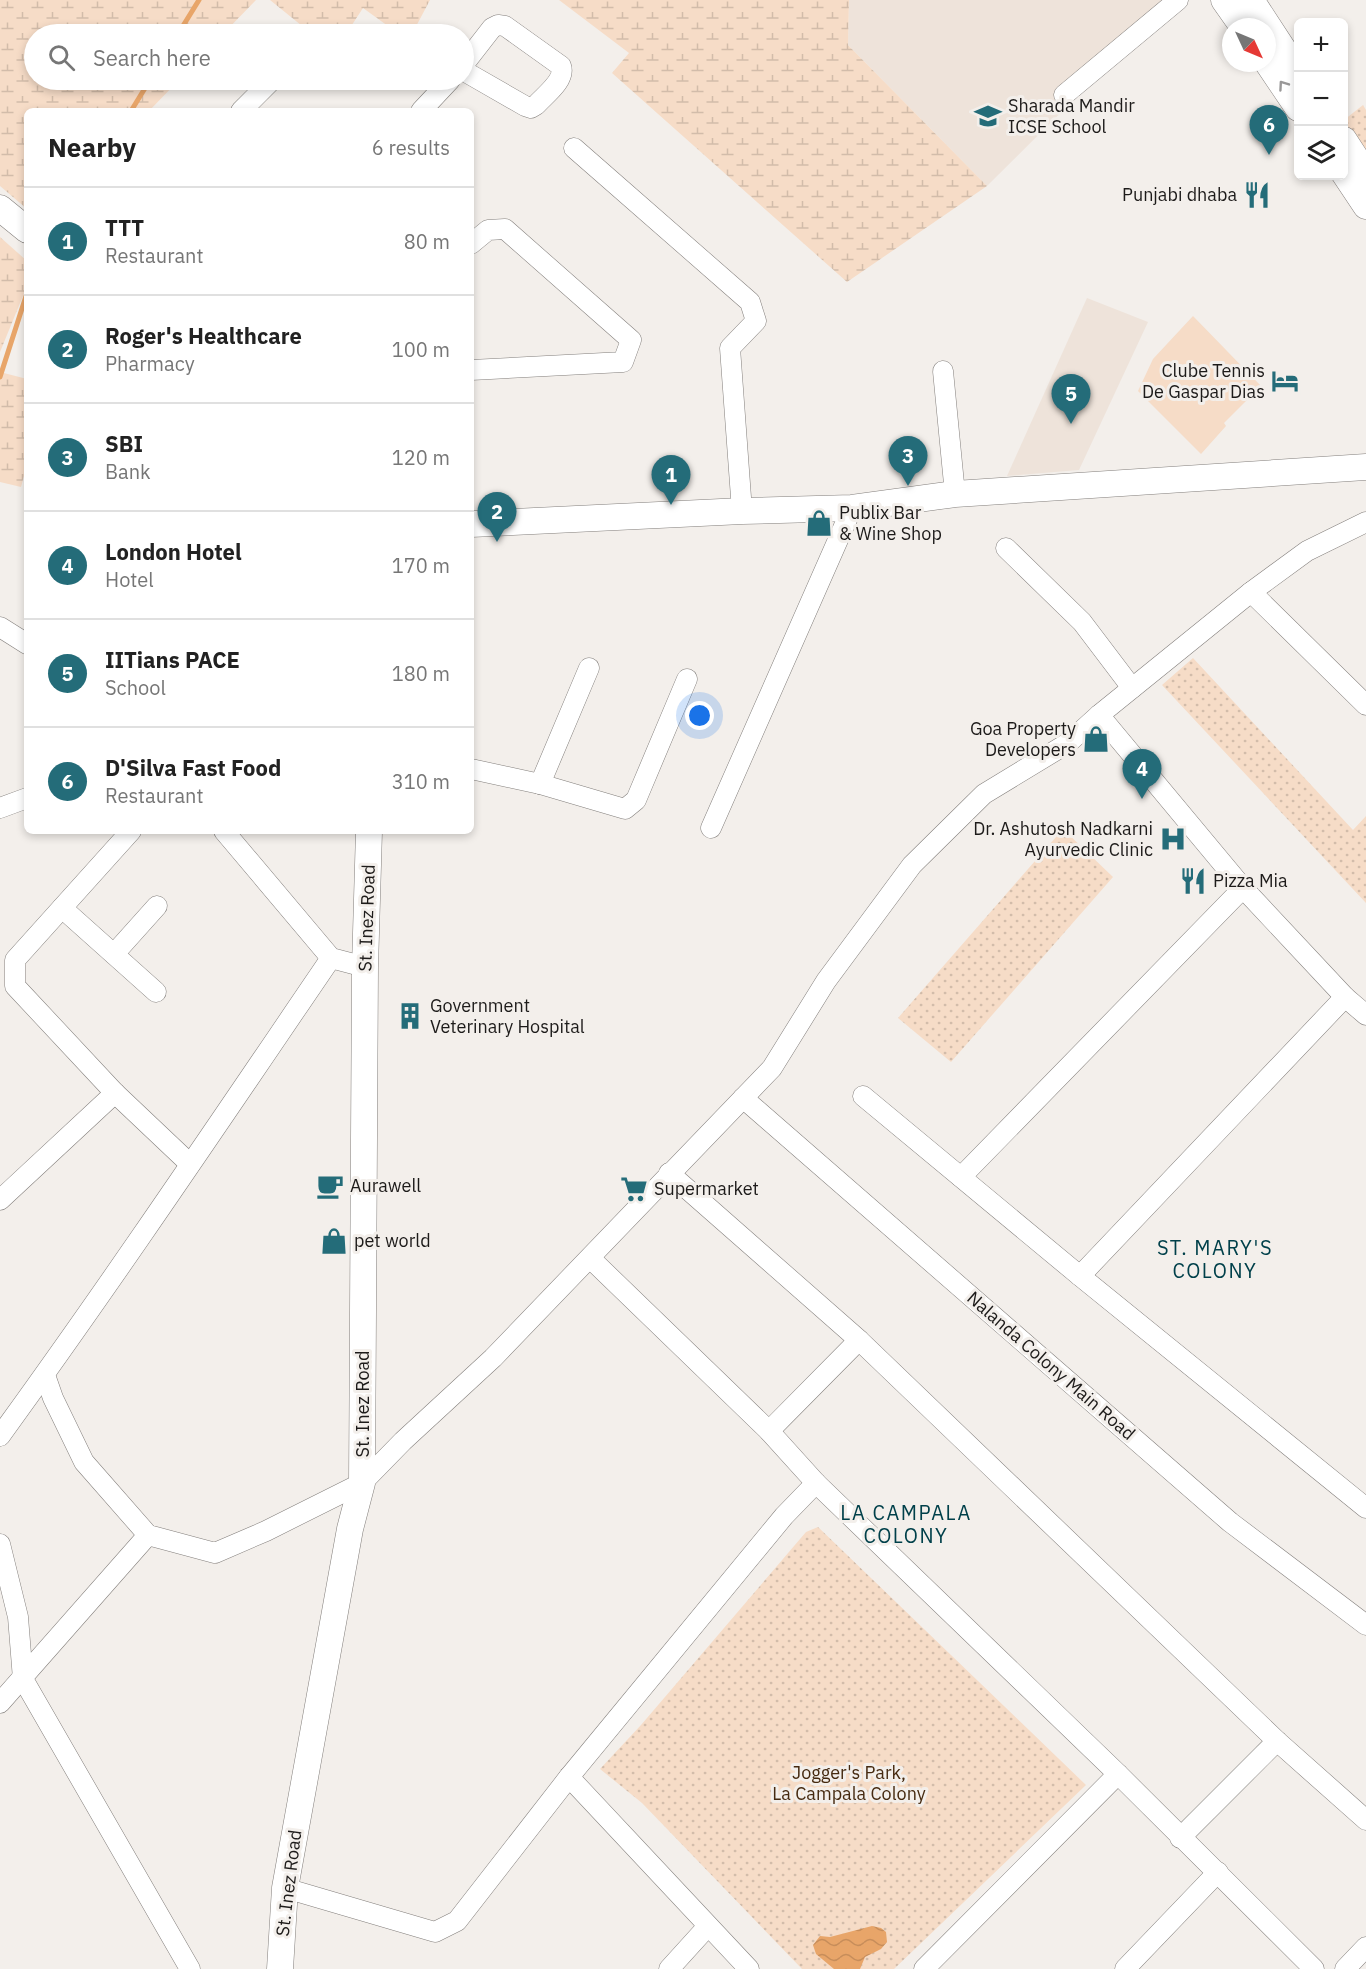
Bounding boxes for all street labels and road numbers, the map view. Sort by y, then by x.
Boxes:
street label: St. Inez Road [353,864,380,972]
street label: Nalanda Colony Main Road [962,1286,1140,1445]
street label: St. Inez Road [351,1350,374,1458]
street label: St. Inez Road [271,1828,306,1938]

